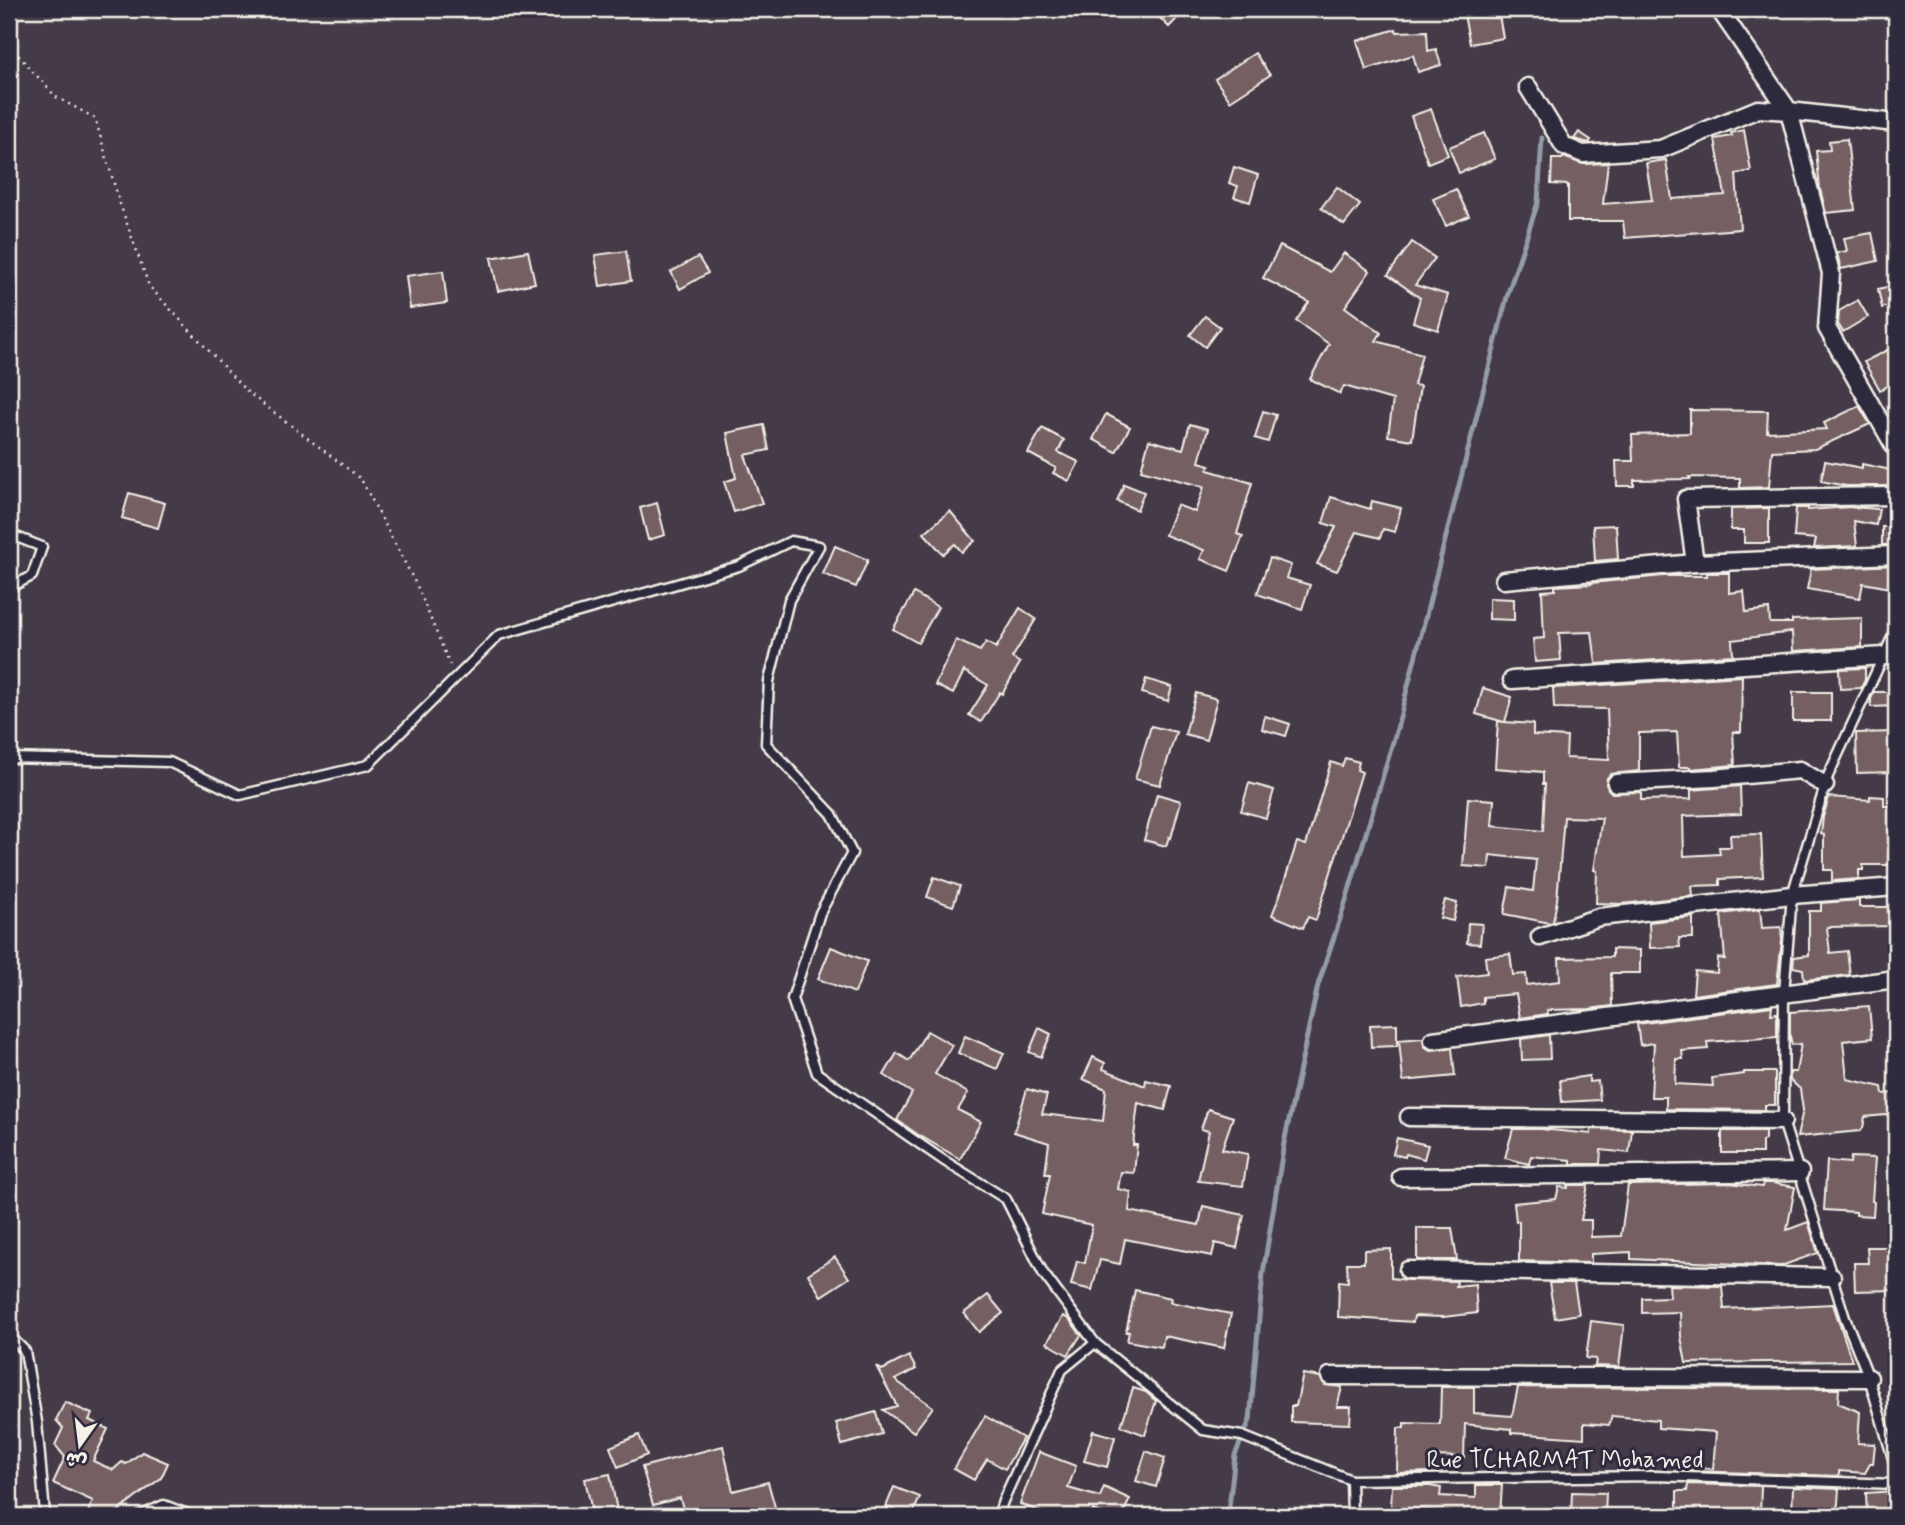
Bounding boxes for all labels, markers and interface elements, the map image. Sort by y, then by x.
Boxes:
north arrow [46,1410,116,1480]
text: ش [63,1445,89,1475]
street label: Rue TCHARMAT Mohamed [1427,1445,1703,1476]

